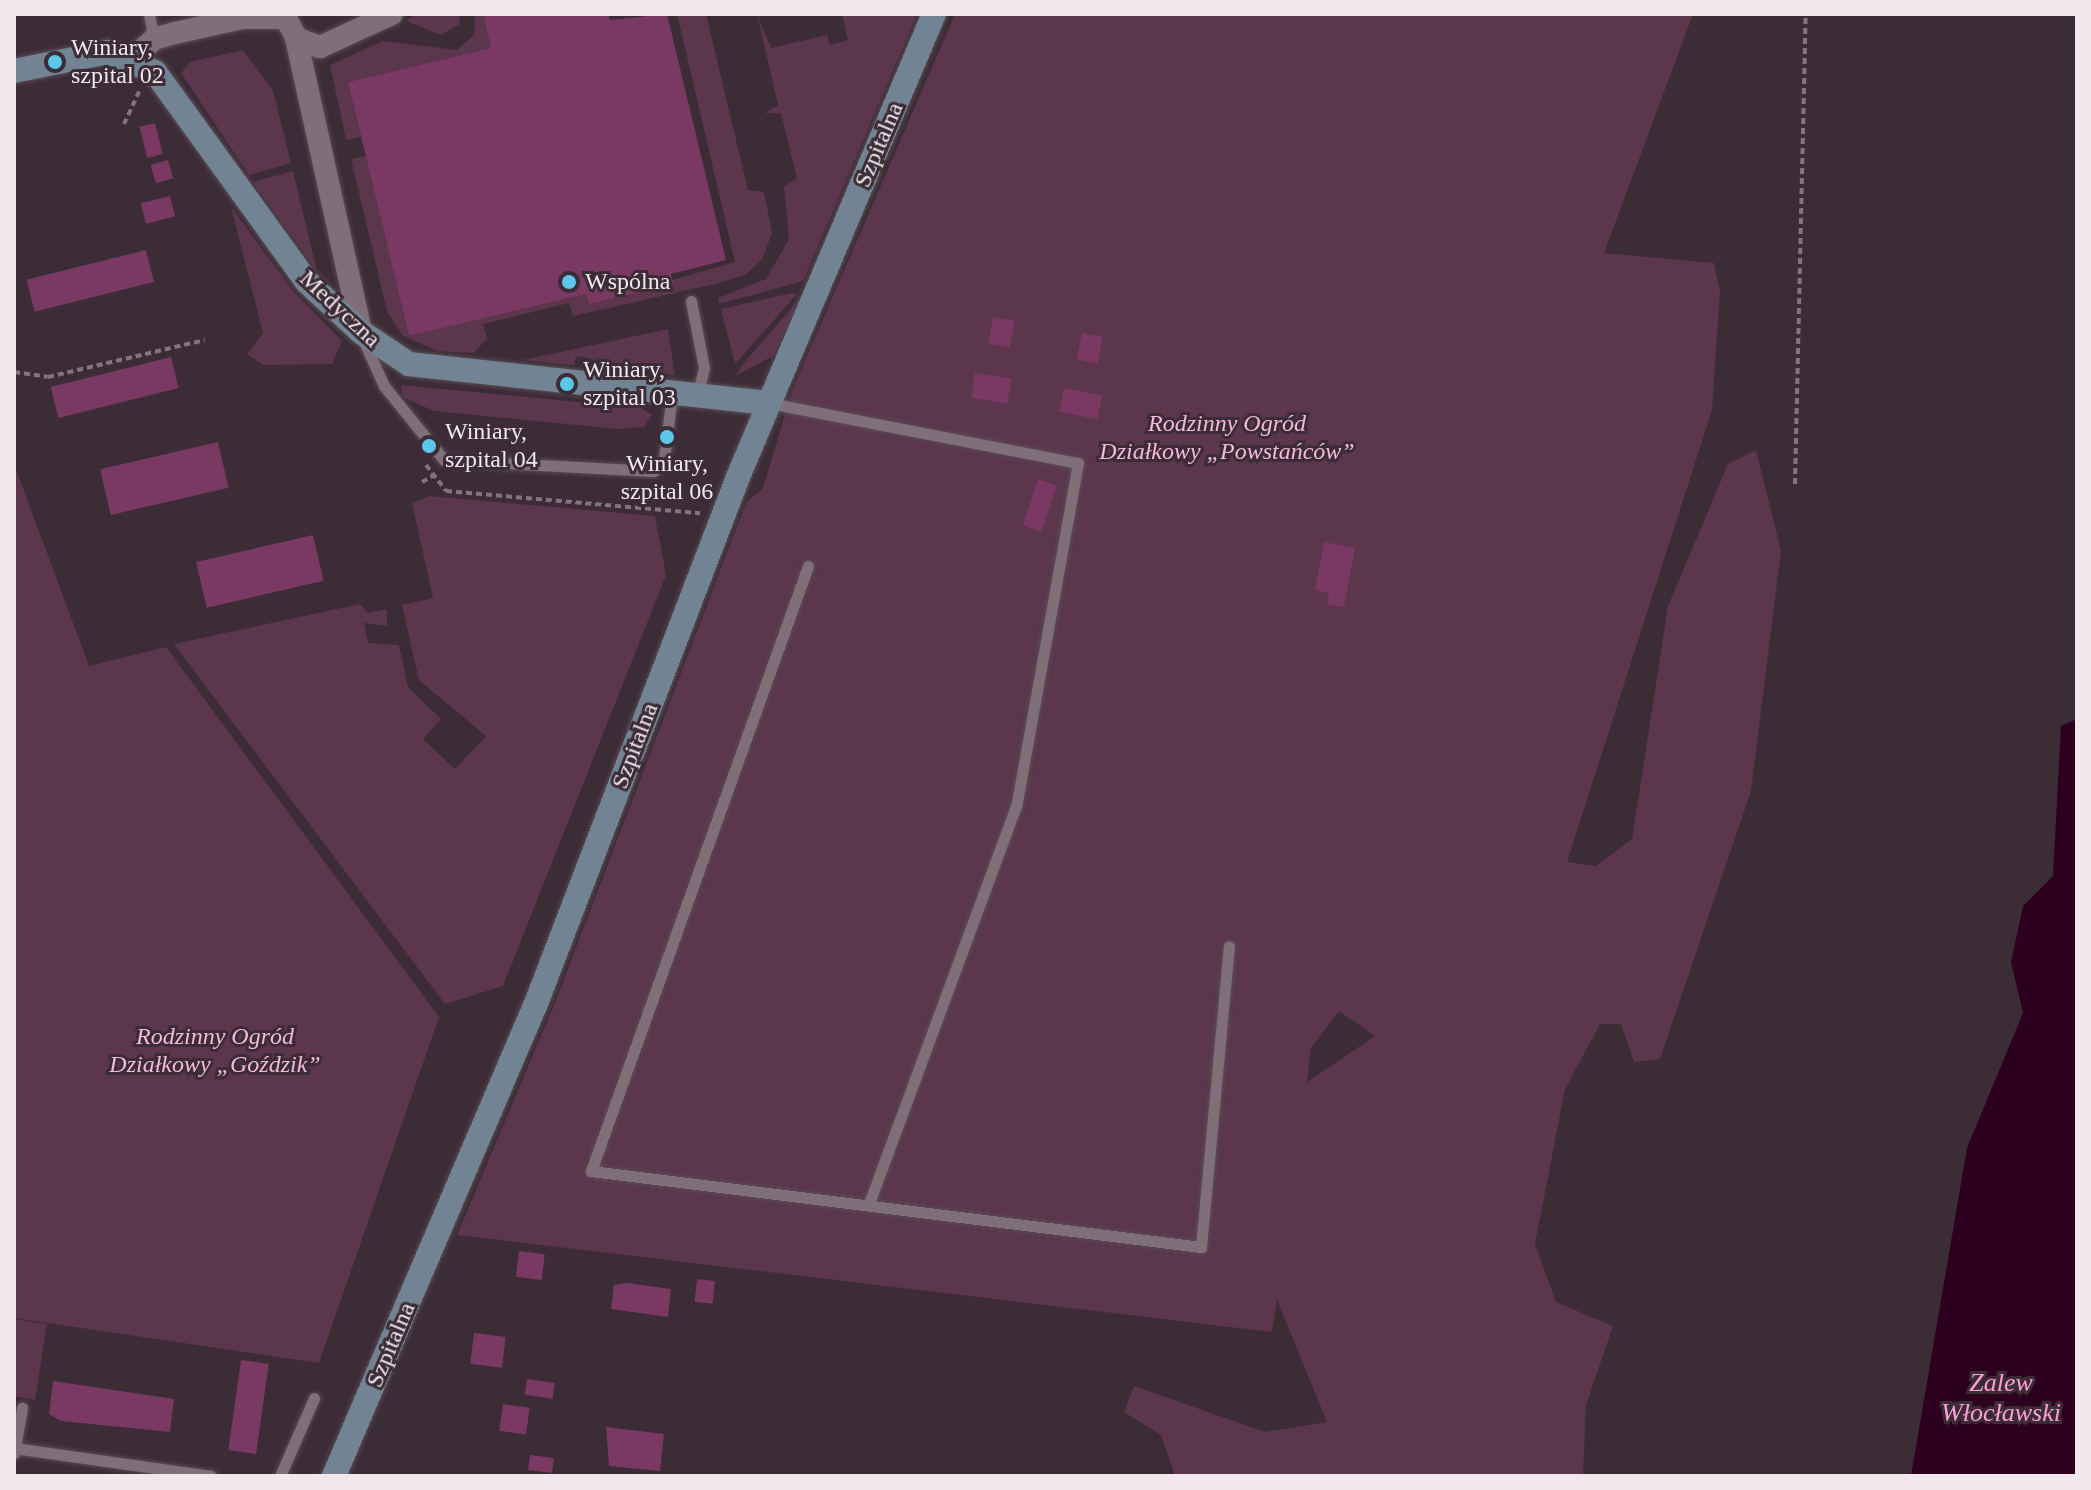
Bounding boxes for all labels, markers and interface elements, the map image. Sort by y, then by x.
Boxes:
place label: Winiary, szpital 02 [71,34,164,90]
marker: Winiary, szpital 02 [46,53,64,71]
street label: Szpitalna [848,98,910,192]
street label: Medyczna [294,264,386,354]
place label: Wspólna [585,268,670,296]
marker: Wspólna [560,273,578,291]
place label: Winiary, szpital 03 [583,356,676,412]
marker: Winiary, szpital 03 [558,375,576,393]
park label: Rodzinny Ogród Działkowy „Powstańców” [1099,410,1355,466]
place label: Winiary, szpital 04 [445,418,538,474]
marker: Winiary, szpital 06 [658,428,676,446]
marker: Winiary, szpital 04 [420,437,438,455]
place label: Winiary, szpital 06 [621,450,713,506]
street label: Szpitalna [606,699,664,793]
park label: Rodzinny Ogród Działkowy „Goździk” [109,1023,321,1079]
street label: Szpitalna [360,1298,422,1392]
water label: Zalew Włocławski [1941,1367,2061,1428]

